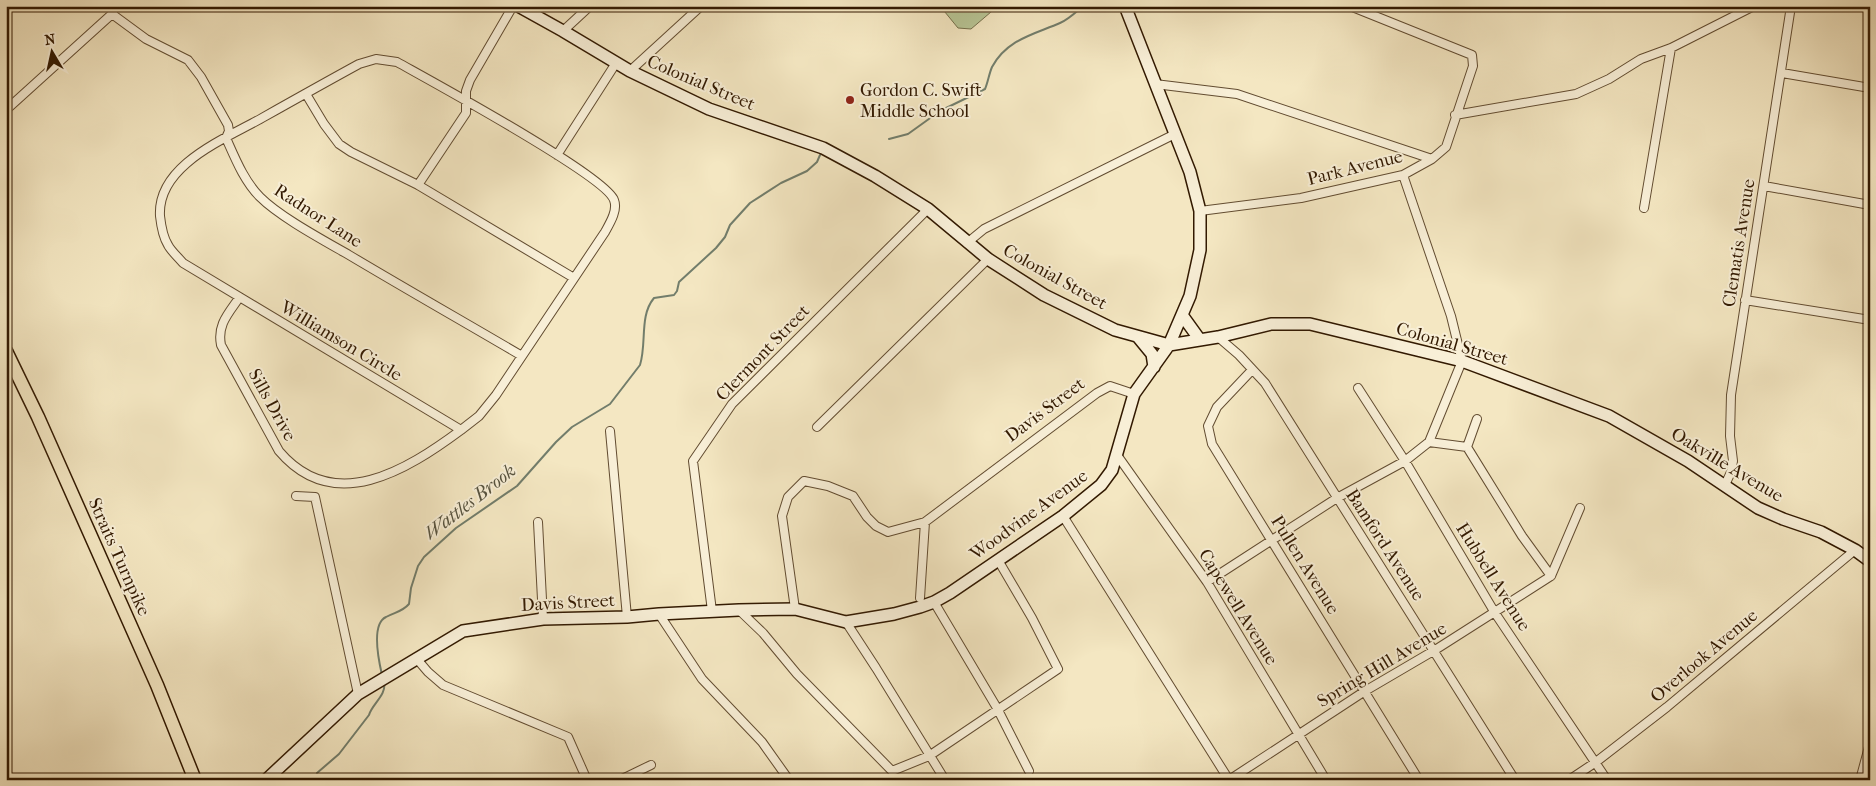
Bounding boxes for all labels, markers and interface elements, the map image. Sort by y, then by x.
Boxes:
north arrow [28,28,78,78]
text: N [43,30,57,49]
street label: Colonial Street [644,51,759,115]
place label: Gordon C. Swift Middle School [860,80,982,122]
marker: Gordon C. Swift Middle School [844,94,856,106]
street label: Park Avenue [1305,146,1405,190]
street label: Clematis Avenue [1719,177,1760,309]
street label: Radnor Lane [270,180,366,252]
street label: Colonial Street [999,240,1111,314]
street label: Williamson Circle [276,296,406,386]
street label: Clermont Street [712,300,815,405]
street label: Colonial Street [1394,318,1511,370]
street label: Sills Drive [244,365,300,445]
street label: Davis Street [1001,373,1089,447]
street label: Oakville Avenue [1667,423,1787,507]
water label: Wattles Brook [420,459,520,545]
street label: Woodvine Avenue [965,465,1092,565]
street label: Bamford Avenue [1341,485,1429,605]
street label: Straits Turnpike [84,495,154,619]
street label: Pullen Avenue [1266,512,1344,618]
street label: Hubbell Avenue [1451,519,1535,635]
street label: Capewell Avenue [1194,545,1282,669]
street label: Davis Street [520,590,616,616]
street label: Overlook Avenue [1646,605,1762,707]
street label: Spring Hill Avenue [1313,618,1451,712]

